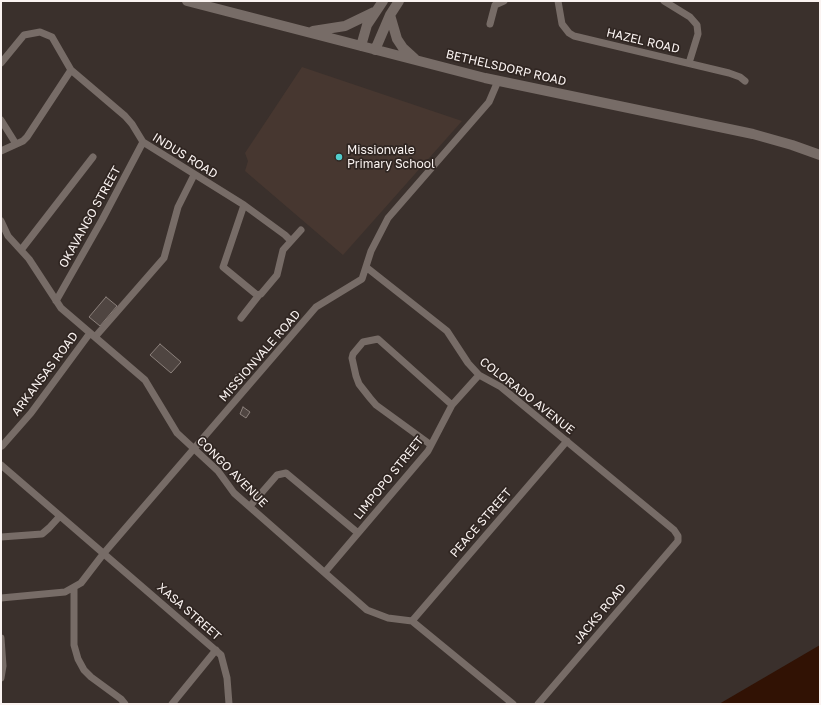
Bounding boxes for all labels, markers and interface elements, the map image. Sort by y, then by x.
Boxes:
street label: HAZEL ROAD [605,26,681,56]
street label: BETHELSDORP ROAD [444,47,568,89]
street label: INDUS ROAD [150,130,220,182]
place label: Missionvale Primary School [347,143,435,171]
marker: Missionvale Primary School [334,152,344,162]
street label: OKAVANGO STREET [56,164,124,270]
street label: MISSIONVALE ROAD [216,307,304,405]
street label: ARKANSAS ROAD [9,329,81,419]
street label: COLORADO AVENUE [477,355,577,437]
street label: CONGO AVENUE [194,434,270,510]
street label: LIMPOPO STREET [351,434,427,522]
street label: PEACE STREET [447,486,515,560]
street label: XASA STREET [154,580,224,644]
street label: JACKS ROAD [571,581,629,647]

